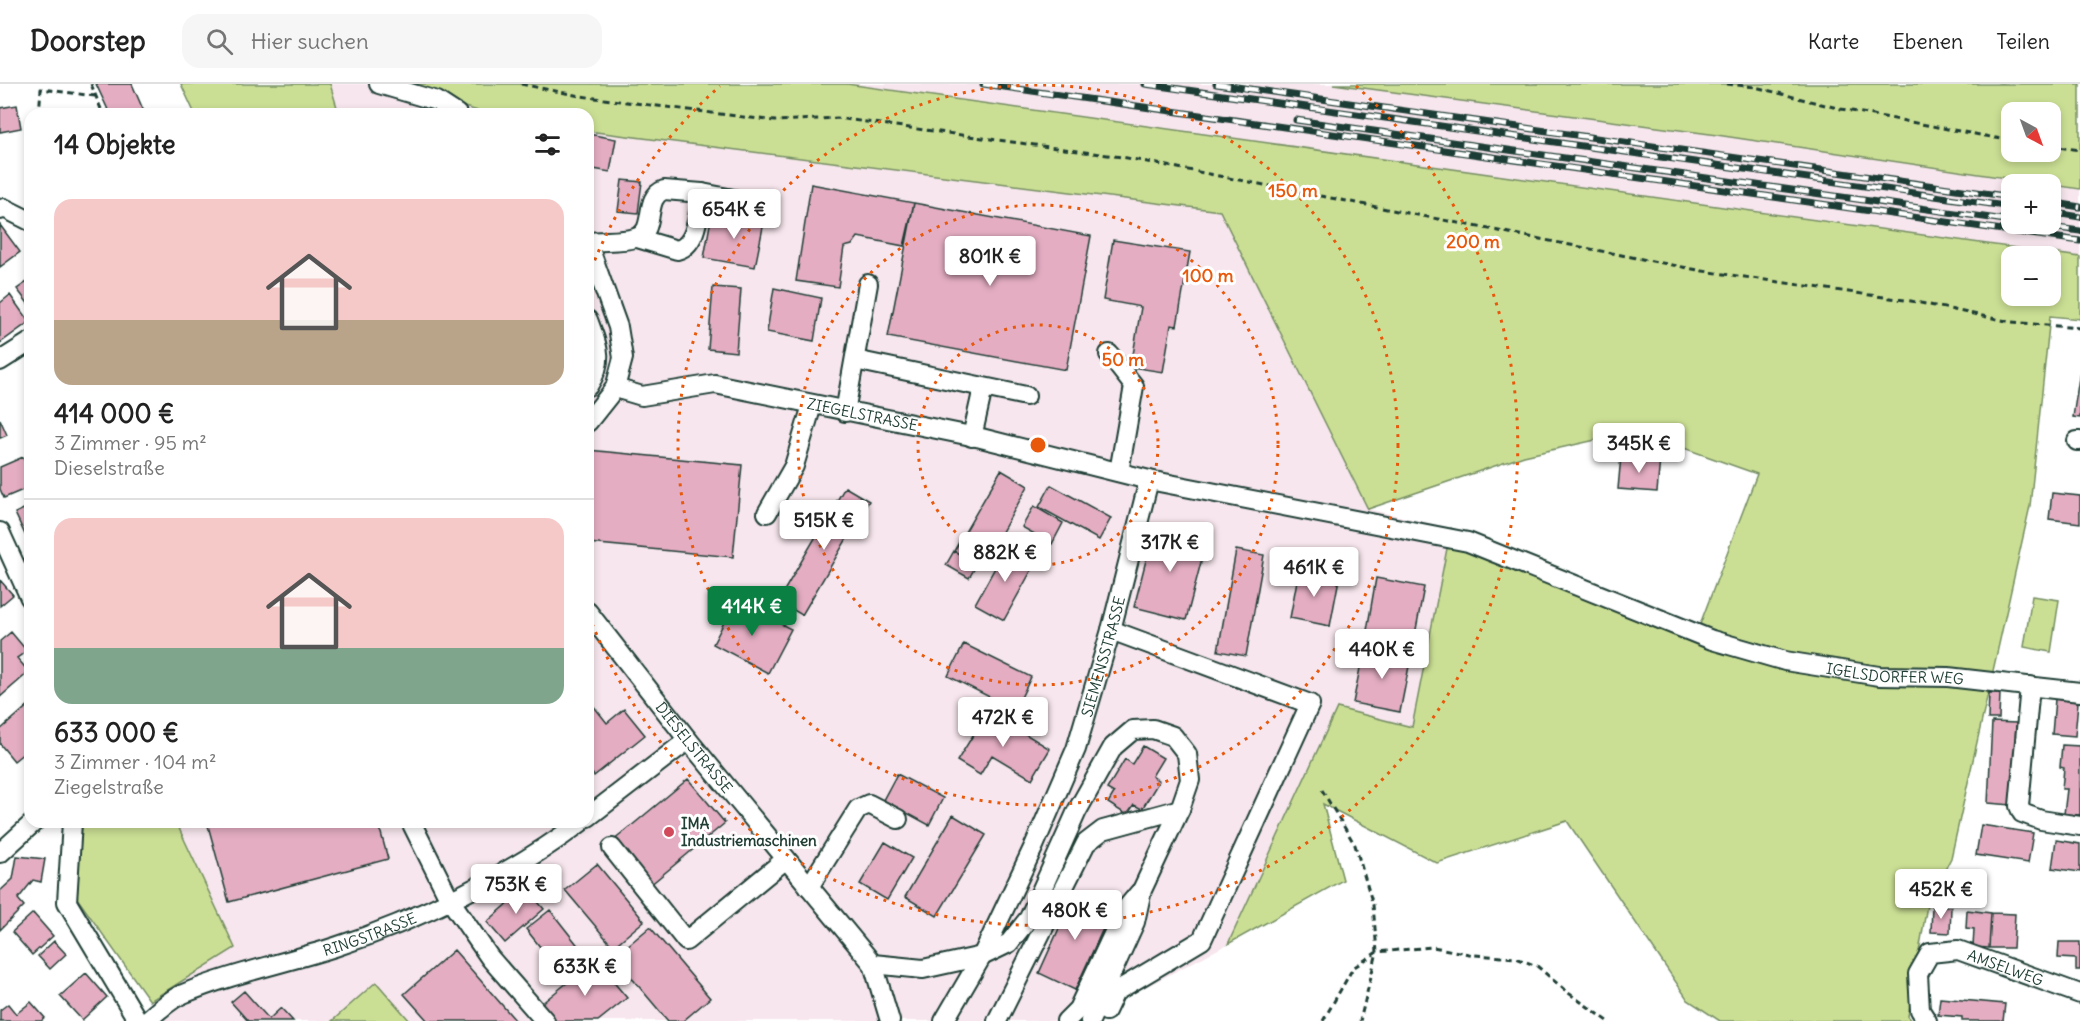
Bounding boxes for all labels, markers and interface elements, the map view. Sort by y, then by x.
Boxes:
search box [182,14,602,68]
text: Doorstep [30,23,146,59]
icon: search [203,25,236,58]
text: Hier suchen [251,27,369,55]
text: Karte [1808,28,1859,55]
text: Ebenen [1892,28,1963,55]
text: Teilen [1996,28,2050,55]
north arrow [2001,102,2061,162]
map controls [2001,102,2061,306]
text: 14 Objekte [54,128,176,161]
icon: filters [531,128,564,161]
button: + [2001,174,2061,234]
text: 150 m [1268,179,1318,202]
pin: 654K € [685,189,783,240]
text: 654K € [702,196,766,221]
text: 200 m [1446,230,1500,253]
pin: 801K € [941,236,1039,287]
icon: home [255,238,363,346]
text: 801K € [959,243,1021,268]
button: − [2001,246,2061,306]
text: 100 m [1183,264,1234,287]
text: 50 m [1102,348,1144,371]
street label: ZIEGELSTRASSE [805,393,920,434]
text: 414 000 € [54,397,175,430]
pin: 345K € [1590,423,1688,474]
text: 3 Zimmer · 95 m² [54,430,207,455]
text: 345K € [1607,430,1671,455]
centre of rings [1028,435,1048,455]
text: Dieselstraße [54,455,165,480]
pin: 515K € [775,500,873,551]
text: 515K € [794,507,854,532]
pin: 317K € [1121,522,1219,573]
text: 317K € [1141,529,1199,554]
pin: 882K € [956,532,1054,583]
text: 882K € [973,539,1037,564]
pin: 461K € [1265,547,1363,598]
text: 461K € [1283,554,1345,579]
icon: home [255,557,363,665]
pin: 414K € [703,586,801,637]
text: 414K € [722,593,782,618]
street label: SIEMENSSTRASSE [1077,594,1129,719]
pin: 440K € [1333,629,1431,680]
text: 440K € [1349,636,1415,661]
street label: IGELSDORFER WEG [1825,658,1965,688]
pin: 472K € [954,697,1052,748]
street label: DIESELSTRASSE [652,698,737,797]
text: 472K € [972,704,1034,729]
text: 633 000 € [54,716,179,749]
text: 3 Zimmer · 104 m² [54,749,216,774]
text: Ziegelstraße [54,774,164,799]
place label: IMA Industriemaschinen [681,814,817,850]
marker: IMA Industriemaschinen [662,825,676,839]
pin: 753K € [467,864,565,915]
pin: 452K € [1892,869,1990,920]
text: 753K € [485,871,547,896]
text: 452K € [1909,876,1973,901]
pin: 480K € [1026,890,1124,941]
text: 480K € [1042,897,1108,922]
street label: RINGSTRASSE [321,908,419,960]
street label: AMSELWEG [1965,945,2046,990]
pin: 633K € [536,946,634,997]
text: 633K € [553,953,617,978]

